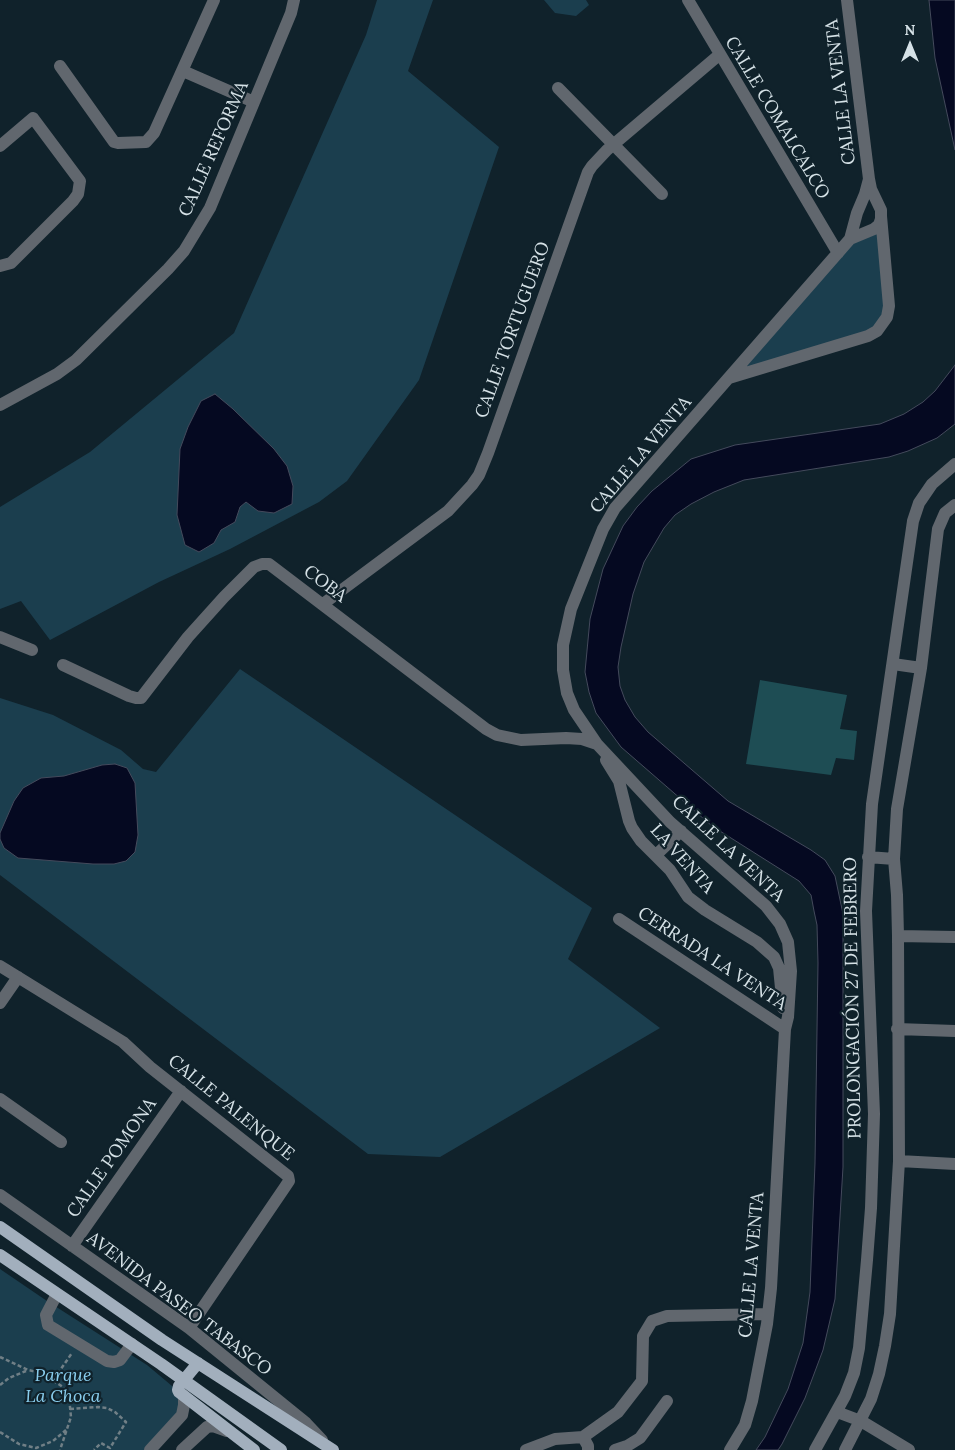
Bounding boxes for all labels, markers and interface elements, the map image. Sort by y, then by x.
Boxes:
street label: CALLE LA VENTA [821,18,861,166]
north arrow [885,20,935,70]
text: N [905,21,915,39]
street label: CALLE COMALCALCO [720,33,834,203]
street label: CALLE REFORMA [174,78,254,220]
street label: CALLE TORTUGUERO [471,239,555,421]
street label: CALLE LA VENTA [586,392,696,518]
street label: COBA [299,561,351,607]
street label: CALLE LA VENTA [667,791,789,907]
street label: LA VENTA [645,820,719,898]
street label: PROLONGACIÓN 27 DE FEBRERO [840,857,866,1139]
street label: CERRADA LA VENTA [633,903,791,1015]
street label: CALLE PALENQUE [164,1050,298,1166]
street label: CALLE POMONA [63,1094,161,1222]
street label: CALLE LA VENTA [735,1191,769,1339]
street label: AVENIDA PASEO TABASCO [82,1227,276,1381]
park label: Parque La Choca [25,1365,101,1408]

